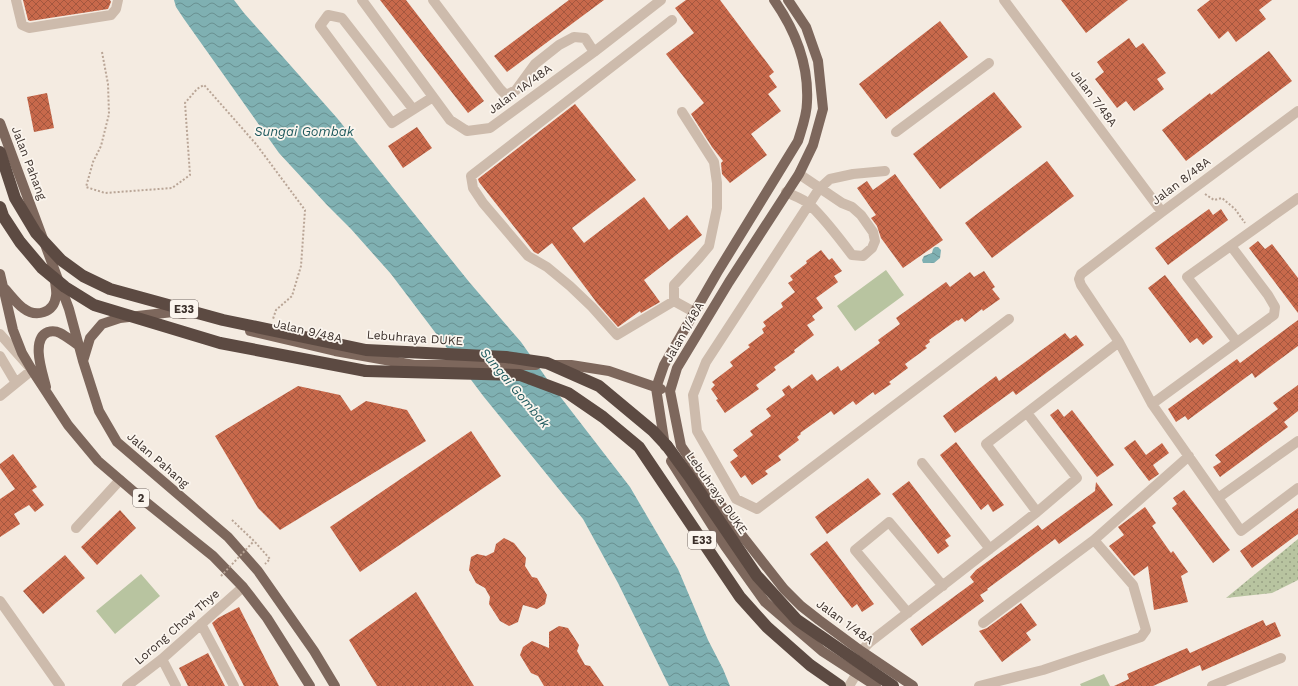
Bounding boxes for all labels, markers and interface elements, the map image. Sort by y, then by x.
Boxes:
street label: Jalan 1A/48A [486,61,555,117]
street label: Jalan 7/48A [1068,67,1120,130]
street label: Jalan Pahang [9,124,50,202]
water label: Sungai Gombak [254,124,355,139]
street label: Jalan 8/48A [1149,154,1213,208]
street label: Jalan 1/48A [661,299,707,365]
road number: E33 [170,300,198,318]
street label: Jalan 9/48A [272,316,344,346]
street label: Lebuhraya DUKE [366,328,464,348]
water label: Sungai Gombak [477,345,553,432]
street label: Jalan Pahang [124,429,192,491]
street label: Lebuhraya DUKE [684,449,751,537]
road number: 2 [133,489,149,507]
road number: E33 [688,531,716,549]
street label: Lorong Chow Thye [132,586,222,668]
street label: Jalan 1/48A [814,597,876,647]

